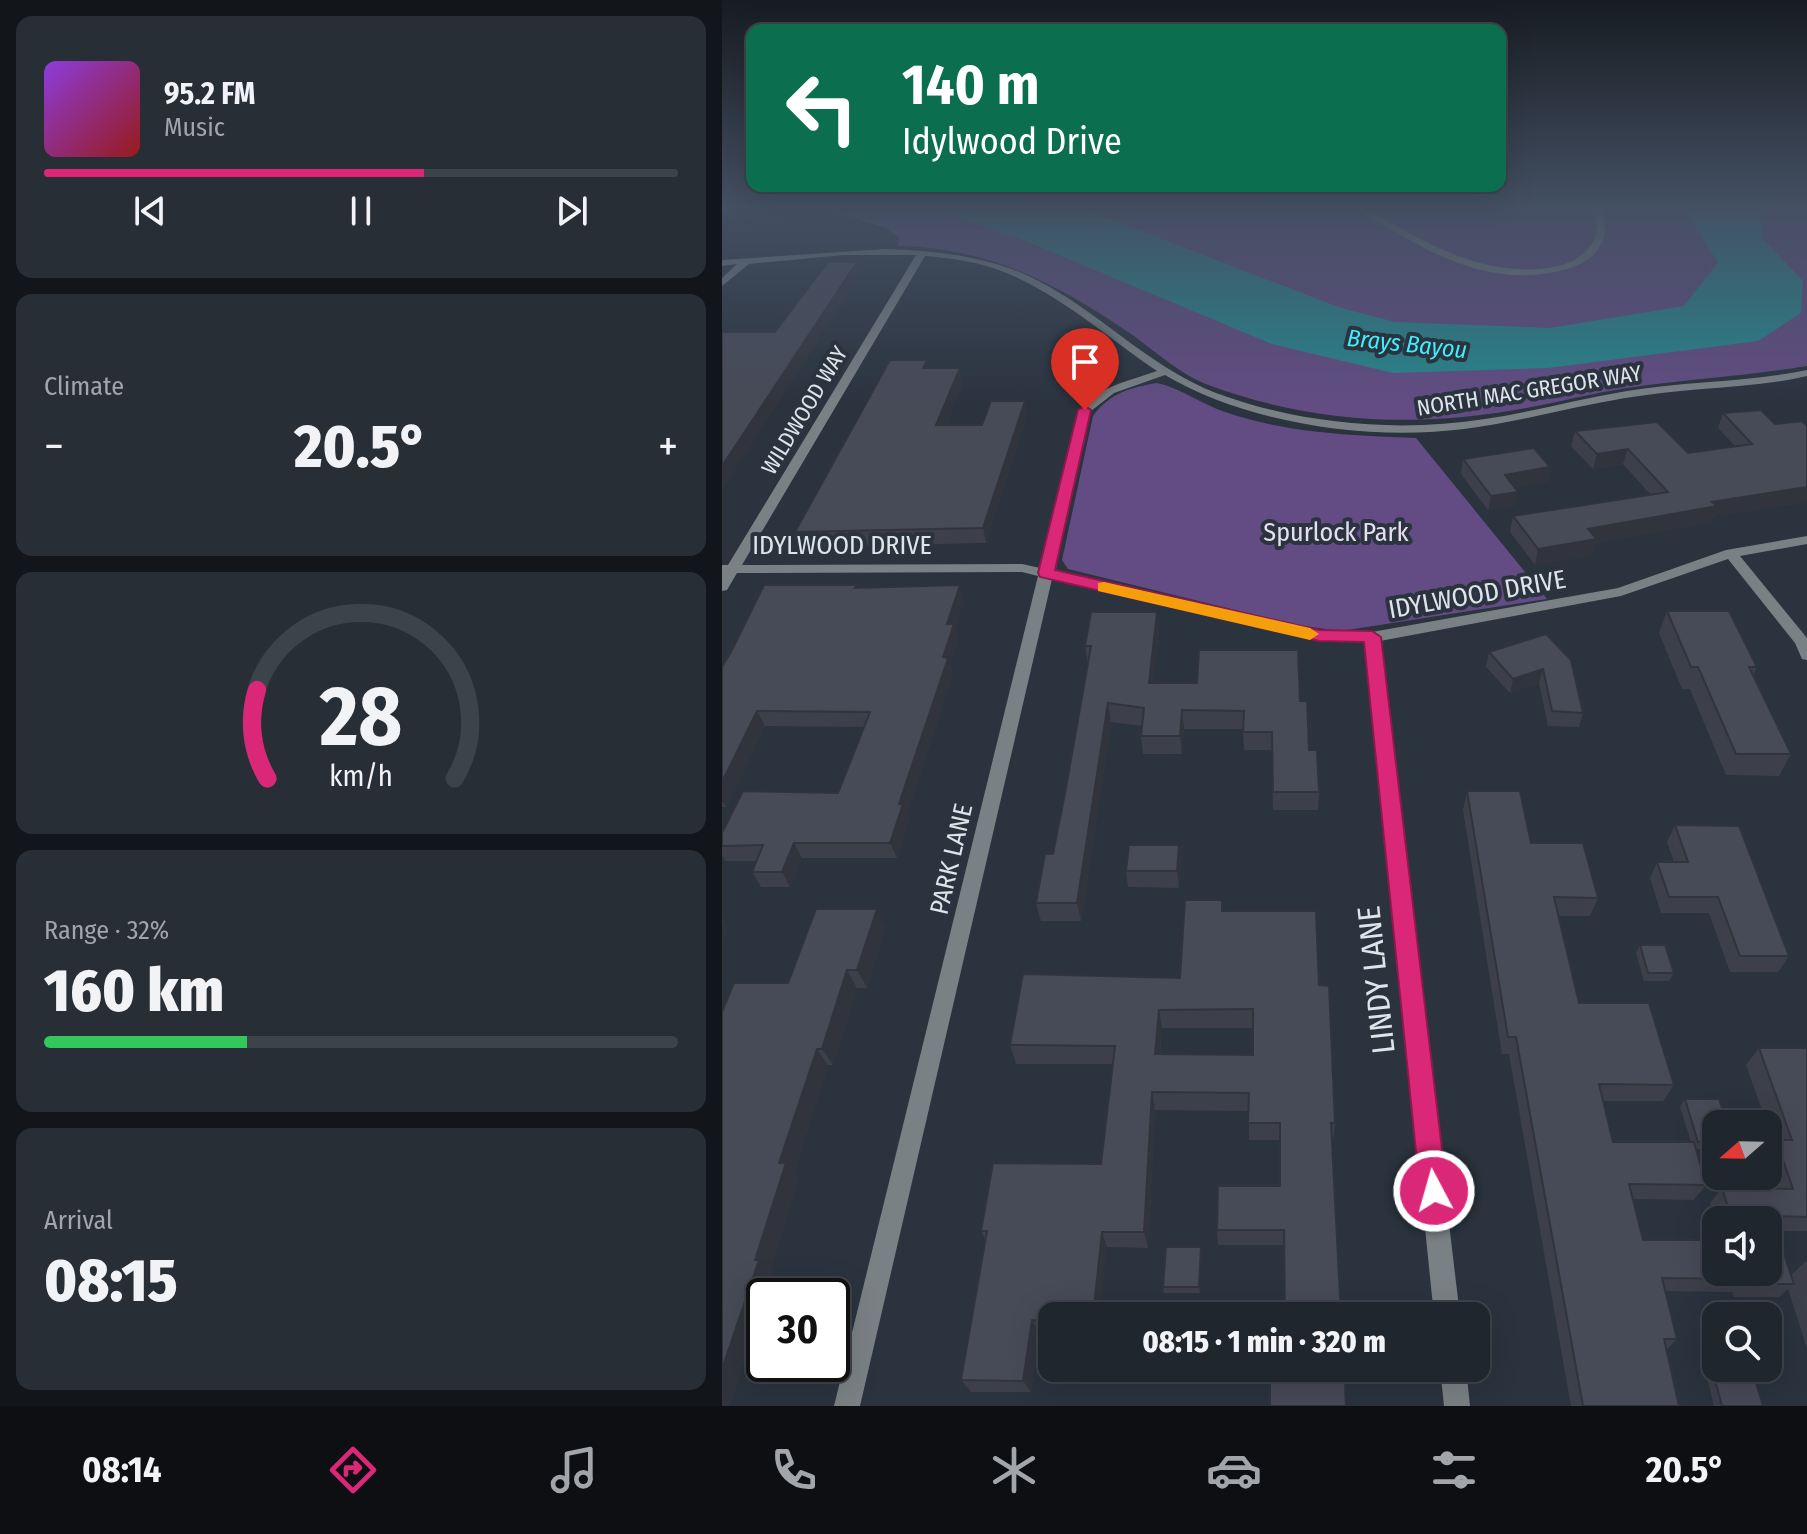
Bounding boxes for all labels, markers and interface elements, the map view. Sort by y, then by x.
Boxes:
text: 140 m [902,52,1039,119]
icon: left [770,56,874,160]
text: 95.2 FM [164,76,255,112]
text: Music [164,112,225,143]
text: Idylwood Drive [902,120,1122,164]
icon: previous [128,189,172,233]
icon: pause [339,189,383,233]
icon: next [550,189,594,233]
water label: Brays Bayou [1346,324,1468,364]
pin [1051,328,1119,410]
icon: arrive [1063,340,1107,384]
street label: WILDWOOD WAY [756,341,853,479]
street label: NORTH MAC GREGOR WAY [1415,359,1643,422]
text: Climate [44,371,124,402]
text: 20.5° [294,411,428,483]
text: − [44,420,64,473]
text: + [658,420,678,473]
park label: Spurlock Park [1263,517,1410,548]
street label: IDYLWOOD DRIVE [752,530,932,561]
street label: IDYLWOOD DRIVE [1386,564,1568,625]
text: 28 [319,667,402,767]
text: km/h [329,759,393,794]
street label: PARK LANE [924,801,979,918]
street label: LINDY LANE [1349,904,1403,1056]
text: Range · 32% [44,915,169,946]
text: 160 km [44,955,224,1027]
north arrow [1702,1110,1782,1190]
map controls [1702,1110,1782,1382]
position arrow [1392,1149,1476,1233]
text: Arrival [44,1205,113,1236]
button: sound [1702,1206,1782,1286]
text: 08:15 [44,1245,177,1317]
speed limit sign: 30 [746,1278,850,1382]
button: search [1702,1302,1782,1382]
text: 08:15 · 1 min · 320 m [1142,1324,1386,1360]
icon: directions [325,1442,381,1498]
icon: music [546,1442,602,1498]
icon: phone [766,1442,822,1498]
icon: climate [986,1442,1042,1498]
icon: car [1206,1442,1262,1498]
icon: filters [1426,1442,1482,1498]
text: 08:14 [82,1448,161,1492]
text: 20.5° [1646,1448,1725,1492]

